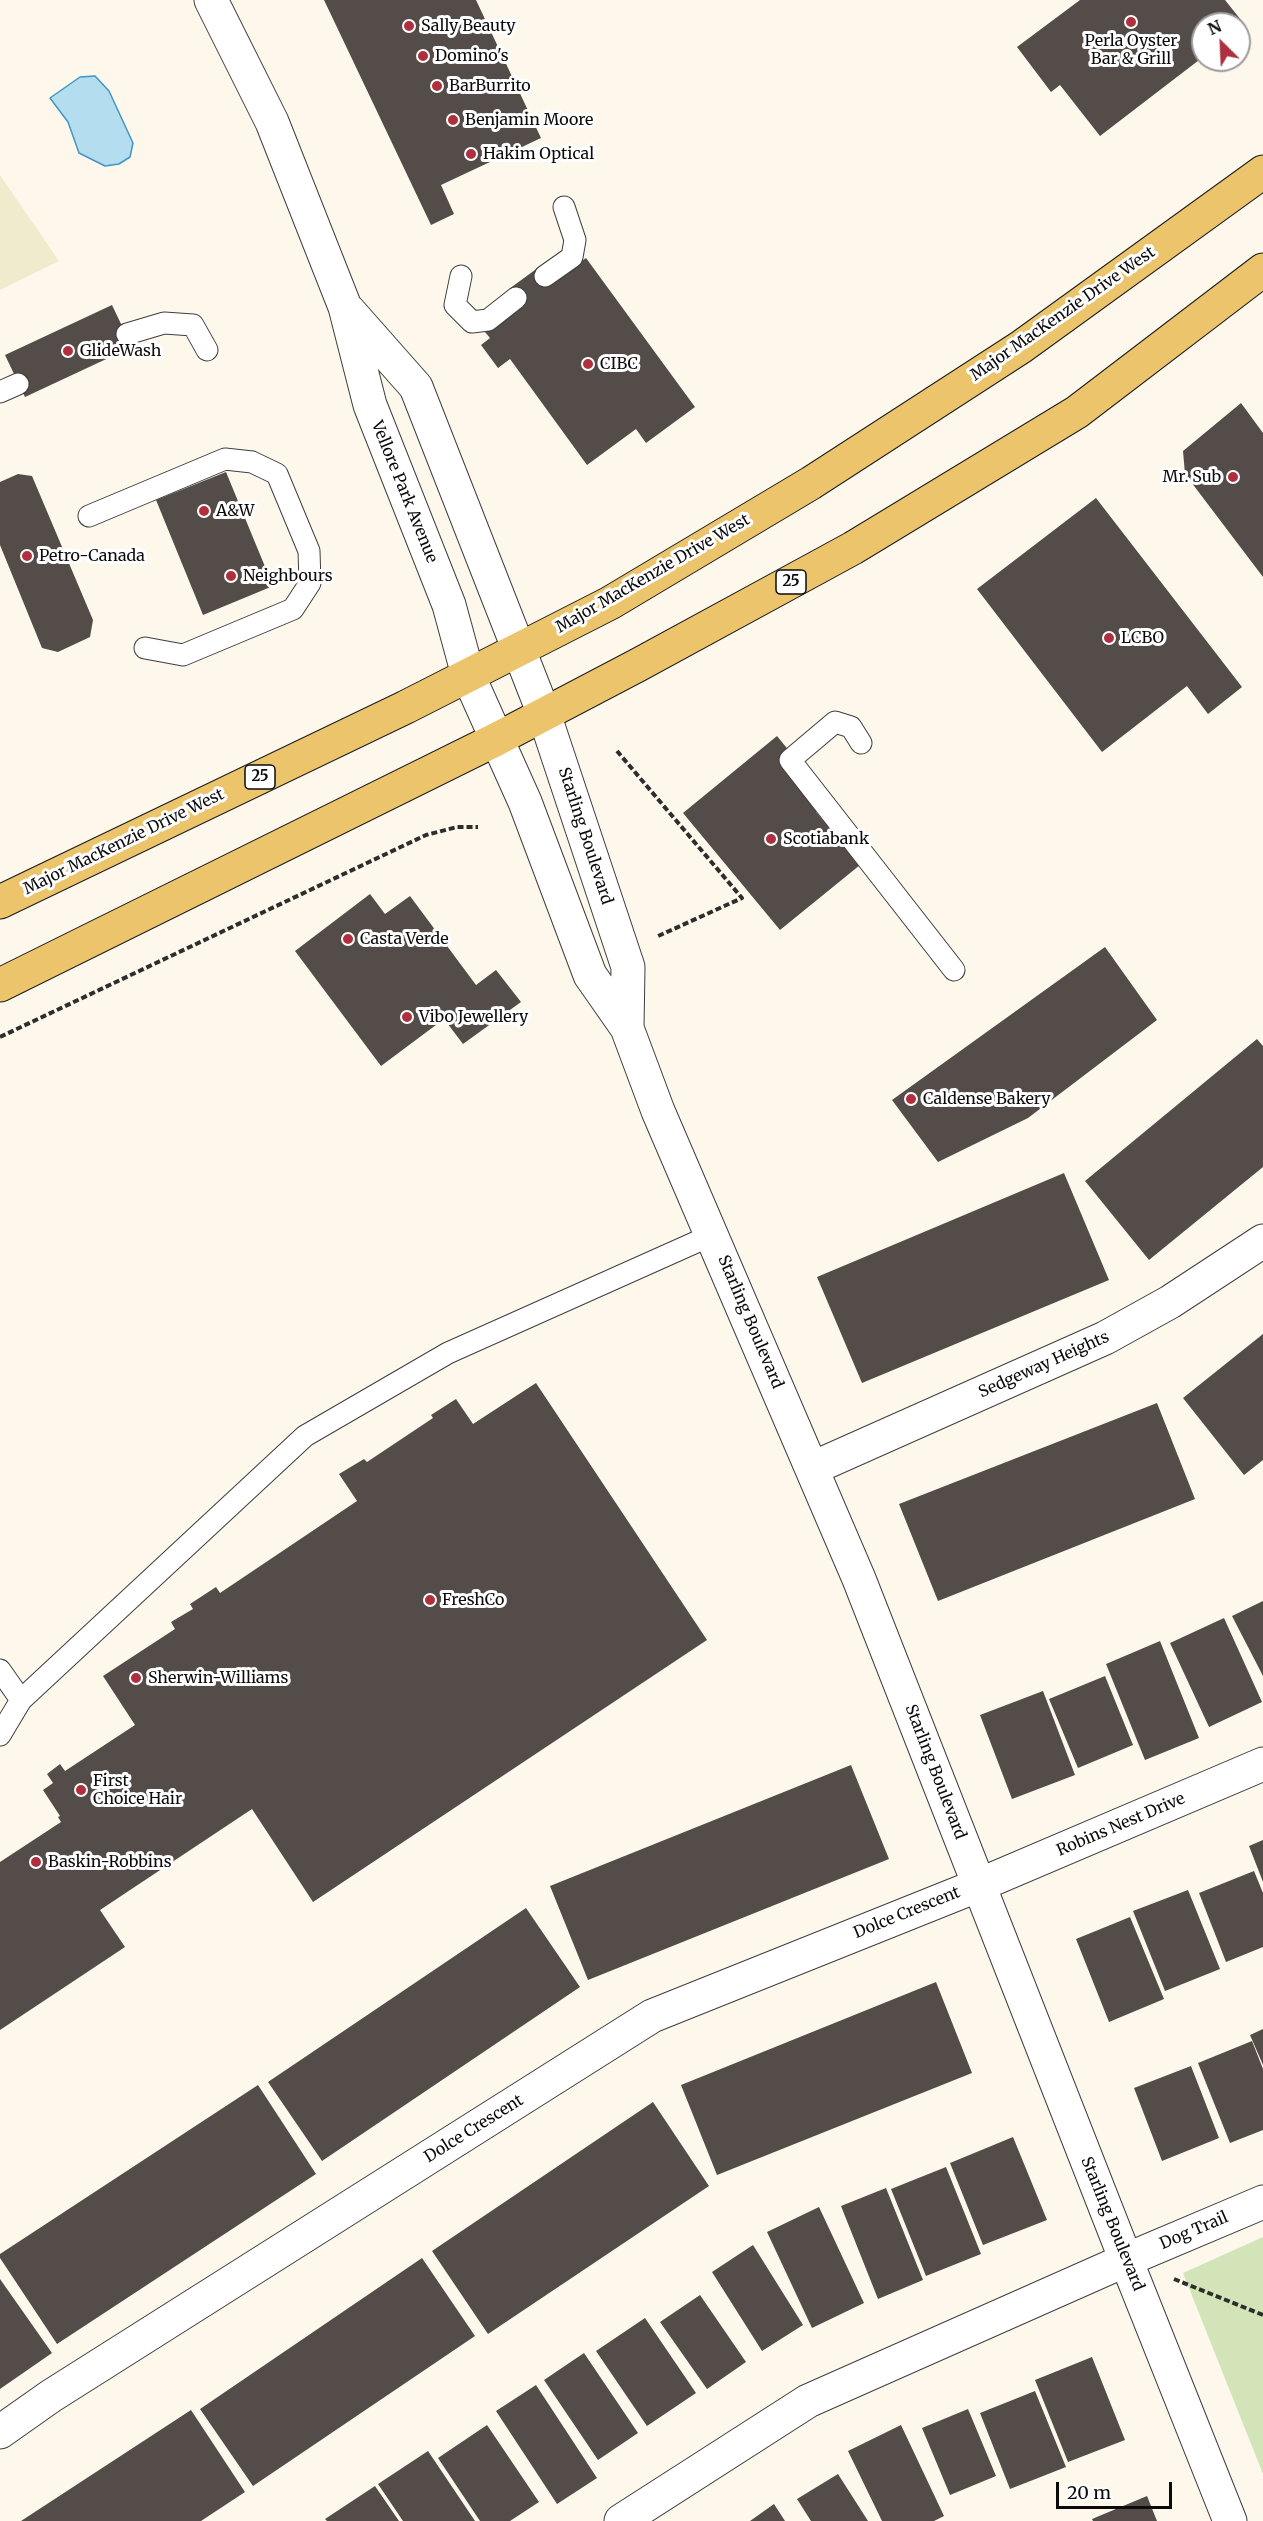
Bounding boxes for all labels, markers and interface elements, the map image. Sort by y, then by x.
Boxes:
north arrow [1191,12,1251,72]
marker: Perla Oyster Bar & Grill [1124,15,1138,29]
place label: Sally Beauty [421,16,516,36]
text: N [1205,16,1224,39]
marker: Sally Beauty [402,19,416,33]
place label: Perla Oyster Bar & Grill [1085,31,1177,69]
place label: Domino's [435,46,509,66]
marker: Domino's [416,49,430,63]
place label: BarBurrito [449,76,531,96]
marker: BarBurrito [430,79,444,93]
place label: Benjamin Moore [465,110,593,130]
marker: Benjamin Moore [446,113,460,127]
place label: Hakim Optical [483,144,594,164]
marker: Hakim Optical [464,147,478,161]
street label: Major MacKenzie Drive West [967,243,1159,385]
place label: GlideWash [80,341,161,361]
marker: GlideWash [61,344,75,358]
place label: CIBC [600,354,638,374]
marker: CIBC [581,357,595,371]
street label: Vellore Park Avenue [367,418,441,566]
place label: Mr. Sub [1162,467,1221,487]
marker: Mr. Sub [1226,470,1240,484]
place label: A&W [216,501,254,521]
marker: A&W [197,504,211,518]
street label: Major MacKenzie Drive West [553,510,753,638]
place label: Petro-Canada [39,546,145,566]
marker: Petro-Canada [20,549,34,563]
place label: Neighbours [243,566,333,586]
marker: Neighbours [224,569,238,583]
road number: 25 [776,570,806,594]
place label: LCBO [1121,628,1164,648]
marker: LCBO [1102,631,1116,645]
road number: 25 [245,765,275,789]
street label: Starling Boulevard [554,765,616,907]
street label: Major MacKenzie Drive West [21,785,227,899]
place label: Scotiabank [783,829,869,849]
marker: Scotiabank [764,832,778,846]
place label: Casta Verde [360,929,449,949]
marker: Casta Verde [341,932,355,946]
place label: Vibo Jewellery [419,1007,528,1027]
marker: Vibo Jewellery [400,1010,414,1024]
place label: Caldense Bakery [923,1089,1050,1109]
marker: Caldense Bakery [904,1092,918,1106]
street label: Starling Boulevard [713,1252,787,1392]
street label: Sedgeway Heights [976,1328,1112,1402]
place label: FreshCo [442,1590,504,1610]
marker: FreshCo [423,1593,437,1607]
place label: Sherwin-Williams [148,1668,288,1688]
marker: Sherwin-Williams [129,1671,143,1685]
street label: Starling Boulevard [900,1702,970,1842]
place label: First Choice Hair [93,1771,182,1809]
marker: First Choice Hair [74,1783,88,1797]
street label: Robins Nest Drive [1054,1789,1188,1861]
place label: Baskin-Robbins [48,1852,172,1872]
marker: Baskin-Robbins [29,1855,43,1869]
street label: Dolce Crescent [851,1883,963,1943]
street label: Dolce Crescent [421,2091,527,2167]
street label: Starling Boulevard [1076,2154,1148,2294]
street label: Dog Trail [1157,2208,1231,2254]
scale bar [1059,2470,1174,2508]
text: 20 m [1067,2481,1111,2504]

